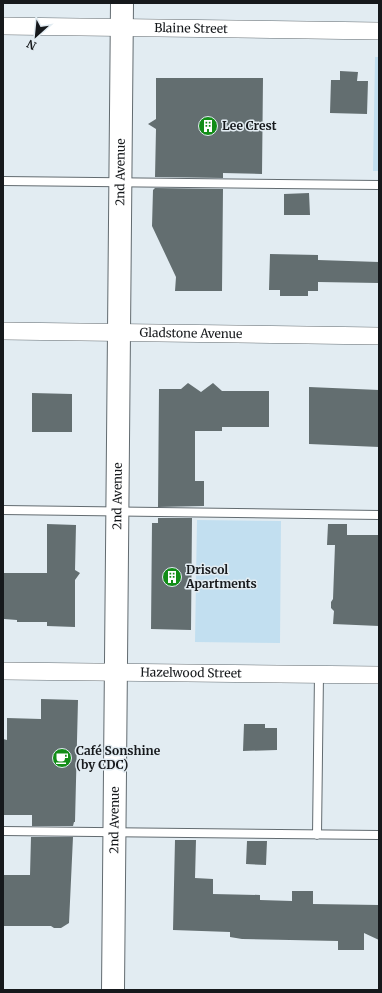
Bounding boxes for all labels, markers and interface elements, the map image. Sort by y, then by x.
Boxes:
north arrow [16,16,56,56]
street label: Blaine Street [154,20,228,36]
text: N [24,37,39,53]
building icon: Lee Crest [197,115,219,137]
place label: Lee Crest [222,118,277,133]
street label: 2nd Avenue [112,138,128,206]
street label: Gladstone Avenue [139,325,242,341]
street label: 2nd Avenue [109,462,125,530]
place label: Driscol Apartments [185,562,257,591]
building icon: Driscol Apartments [161,566,183,588]
street label: Hazelwood Street [140,664,242,681]
place label: Café Sonshine (by CDC) [76,743,161,772]
cafe icon: Café Sonshine (by CDC) [51,747,73,769]
street label: 2nd Avenue [106,786,122,854]

